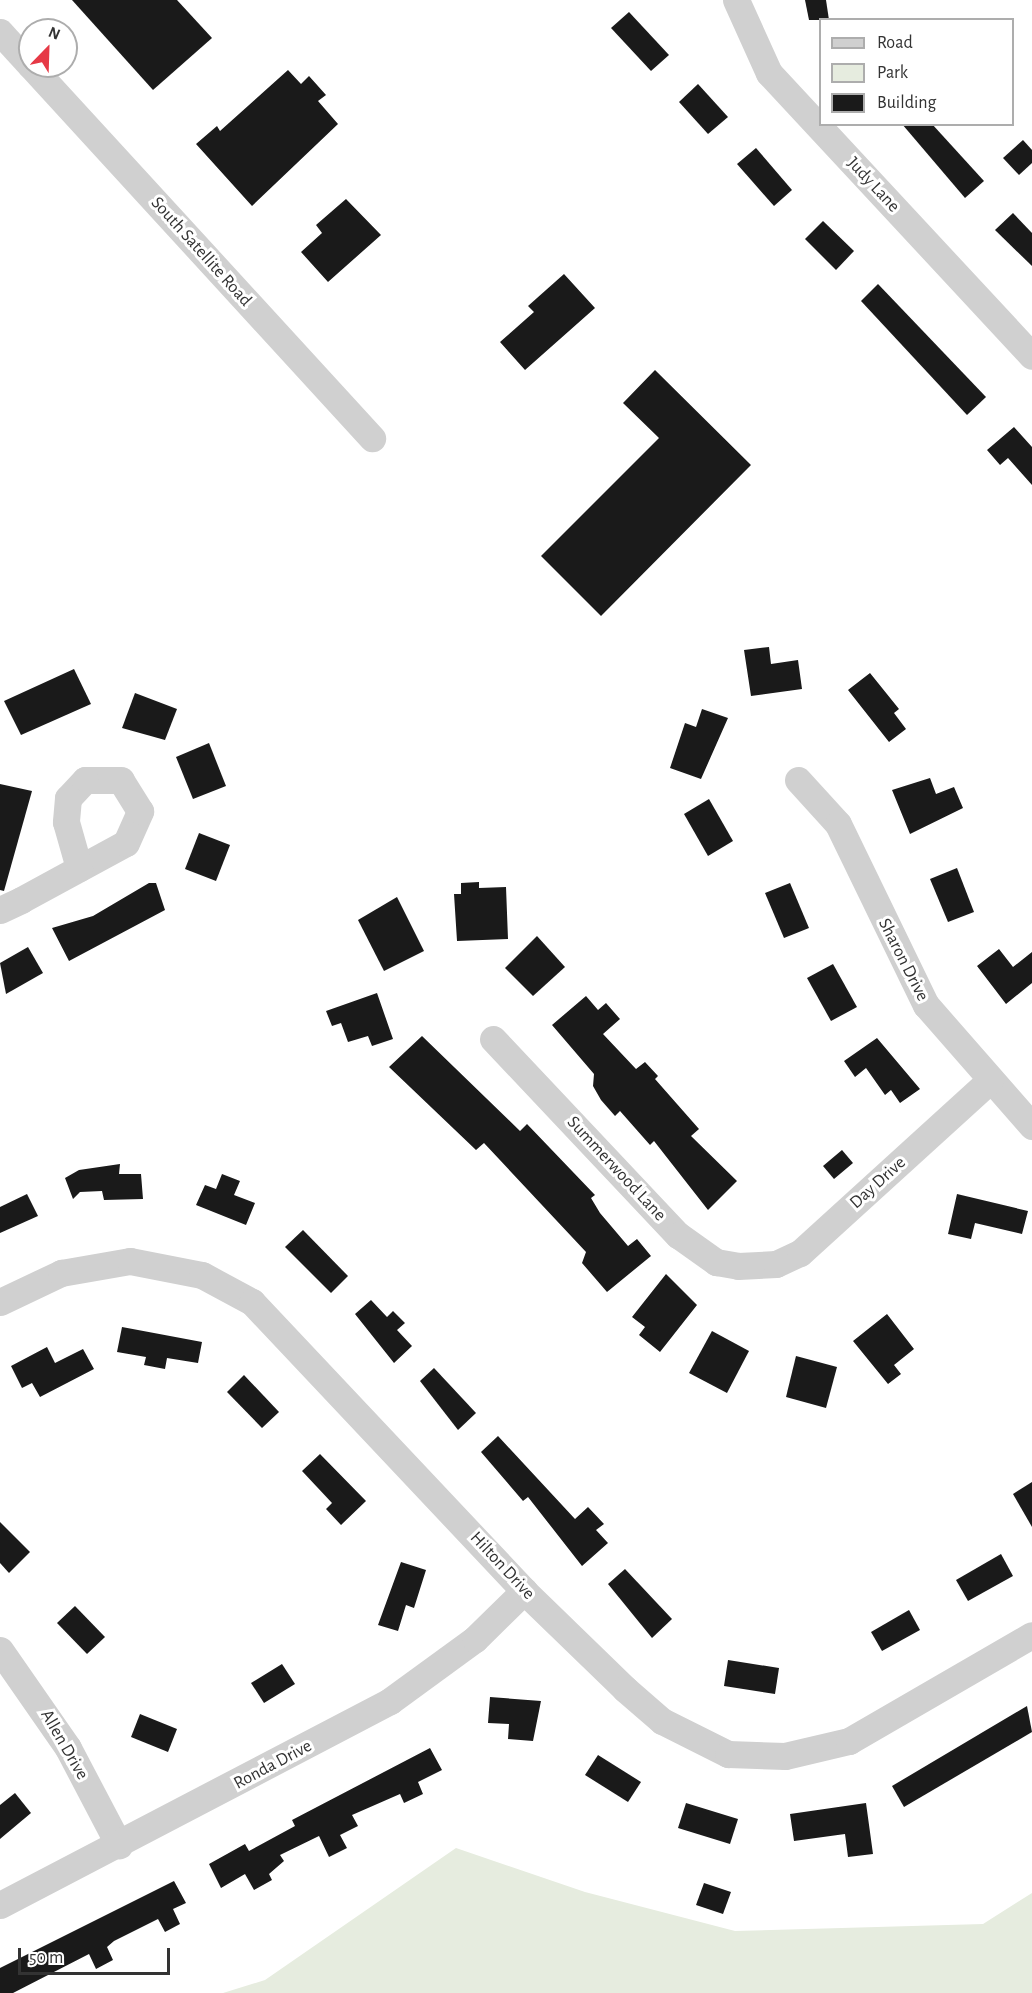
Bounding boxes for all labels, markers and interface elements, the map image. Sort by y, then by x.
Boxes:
north arrow [18,18,78,78]
legend [819,18,1014,126]
text: N [46,24,62,43]
text: Road [877,34,913,52]
text: Park [877,64,908,82]
text: Building [877,94,936,112]
street label: Judy Lane [842,153,904,217]
street label: South Satellite Road [146,193,256,311]
street label: Sharon Drive [873,915,933,1005]
street label: Summerwood Lane [562,1112,670,1226]
street label: Day Drive [846,1152,910,1214]
street label: Hilton Drive [465,1528,539,1604]
street label: Allen Drive [35,1706,93,1784]
street label: Ronda Drive [230,1735,316,1795]
scale bar [21,1936,172,1974]
text: 50 m [29,1949,63,1967]

